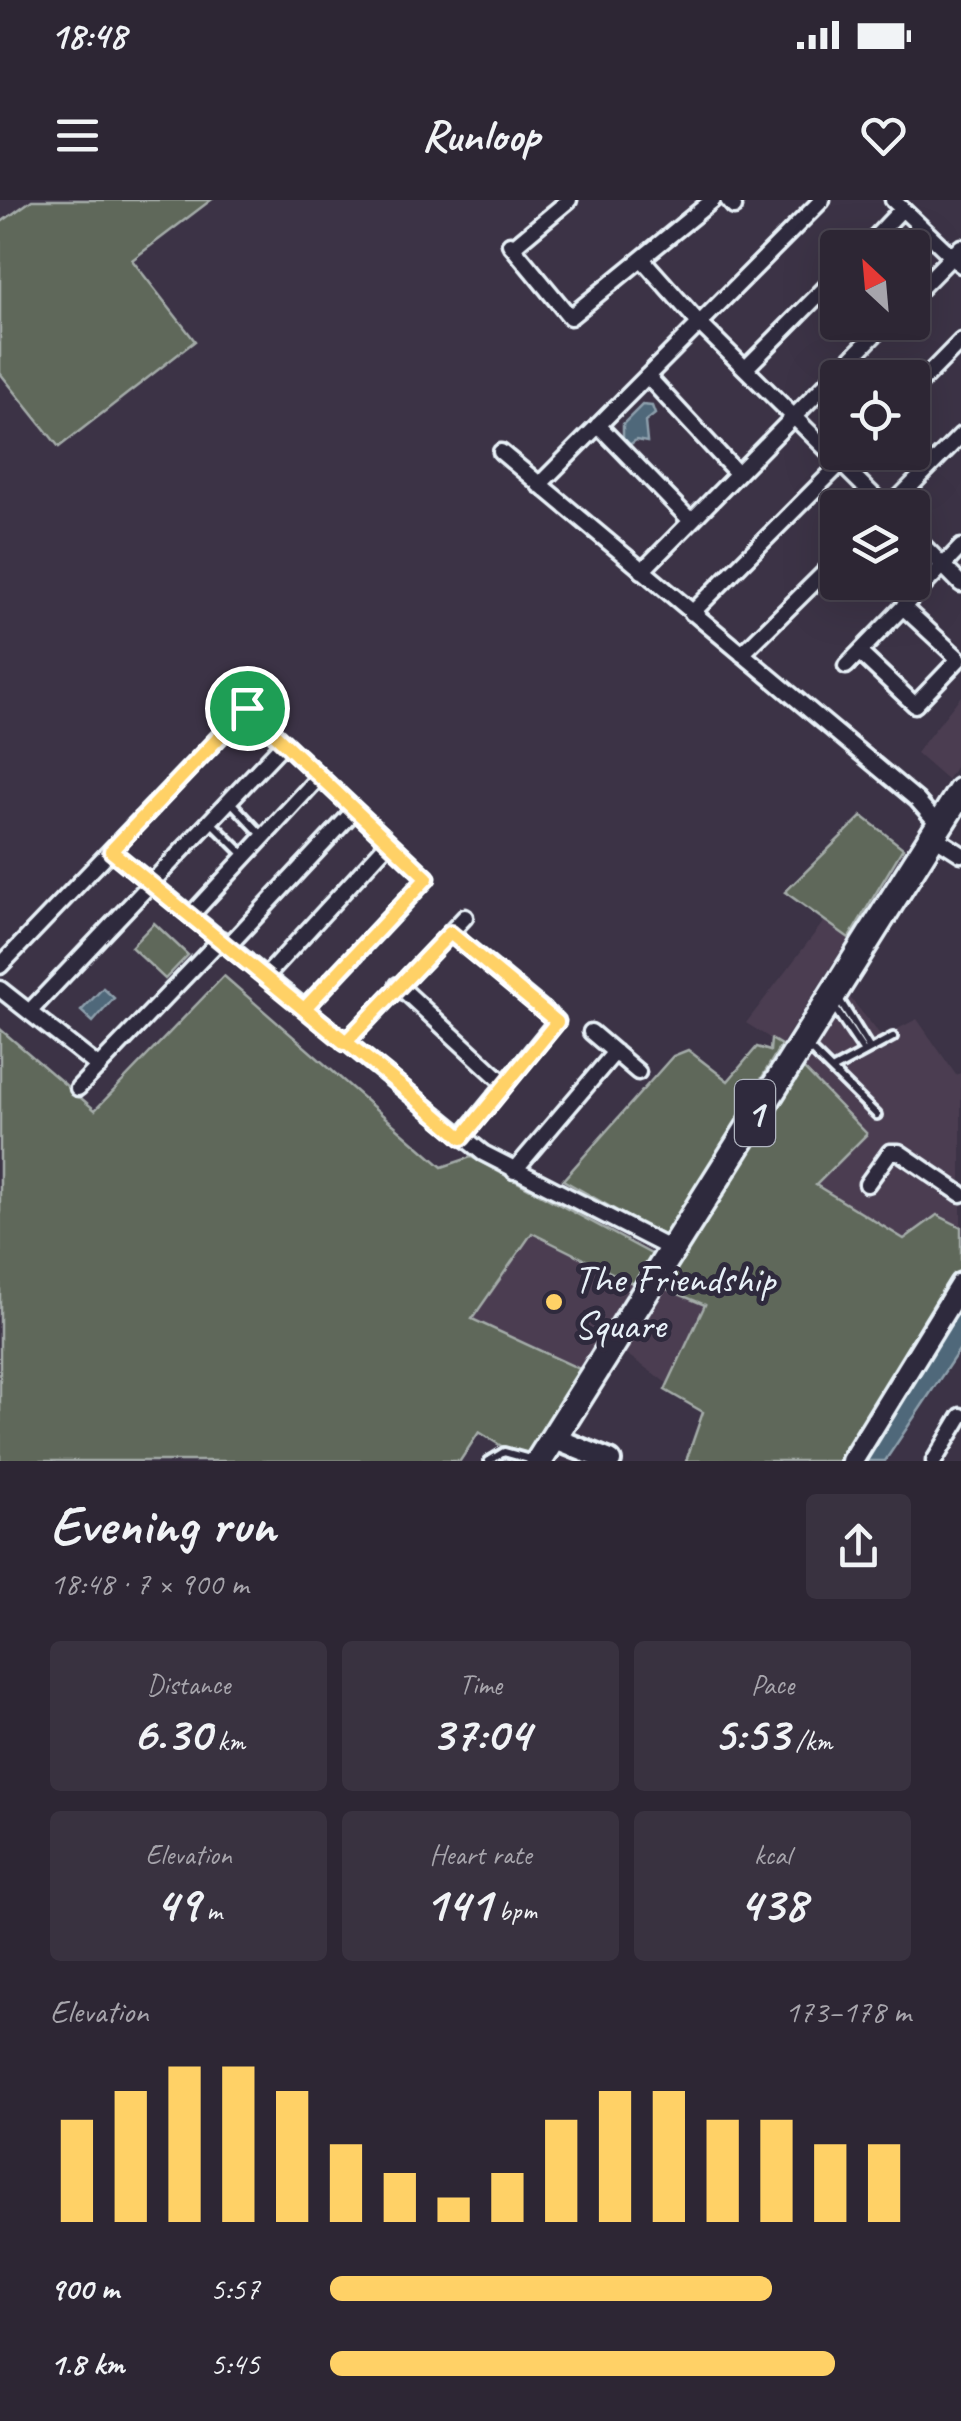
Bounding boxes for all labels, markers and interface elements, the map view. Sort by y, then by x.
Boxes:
text: 18:48 [50,12,126,59]
text: Runloop [421,107,540,164]
icon: menu [50,108,105,163]
icon: heart [856,108,911,163]
north arrow [820,230,930,340]
map controls [820,230,930,600]
button: locate [820,360,930,470]
button: layers [820,490,930,600]
pin [205,666,290,751]
icon: arrive [220,681,275,736]
road number: 1 [735,1080,775,1146]
place label: The Friendship Square [574,1254,777,1350]
marker: The Friendship Square [543,1291,565,1313]
text: Evening run [50,1490,275,1560]
button: share [806,1494,911,1599]
text: 18:48 · 7 × 900 m [50,1563,248,1604]
text: Distance [147,1667,230,1702]
text: Time [459,1667,502,1702]
text: Pace [751,1667,794,1702]
text: 6.30 [132,1702,211,1765]
text: 37:04 [431,1702,530,1765]
text: 5:53 [713,1702,789,1765]
text: km [211,1723,245,1758]
text: /km [789,1723,832,1758]
text: Elevation [145,1837,232,1872]
text: Heart rate [429,1837,532,1872]
text: kcal [754,1837,791,1872]
text: 49 [155,1872,199,1935]
text: 141 [424,1872,492,1935]
text: 438 [739,1872,806,1935]
text: m [199,1893,222,1928]
text: bpm [492,1893,537,1928]
text: Elevation [50,1991,148,2032]
text: 173–178 m [785,1991,911,2032]
text: 900 m [50,2268,119,2309]
text: 5:57 [210,2268,260,2309]
text: 1.8 km [50,2343,124,2384]
text: 5:45 [210,2343,260,2384]

